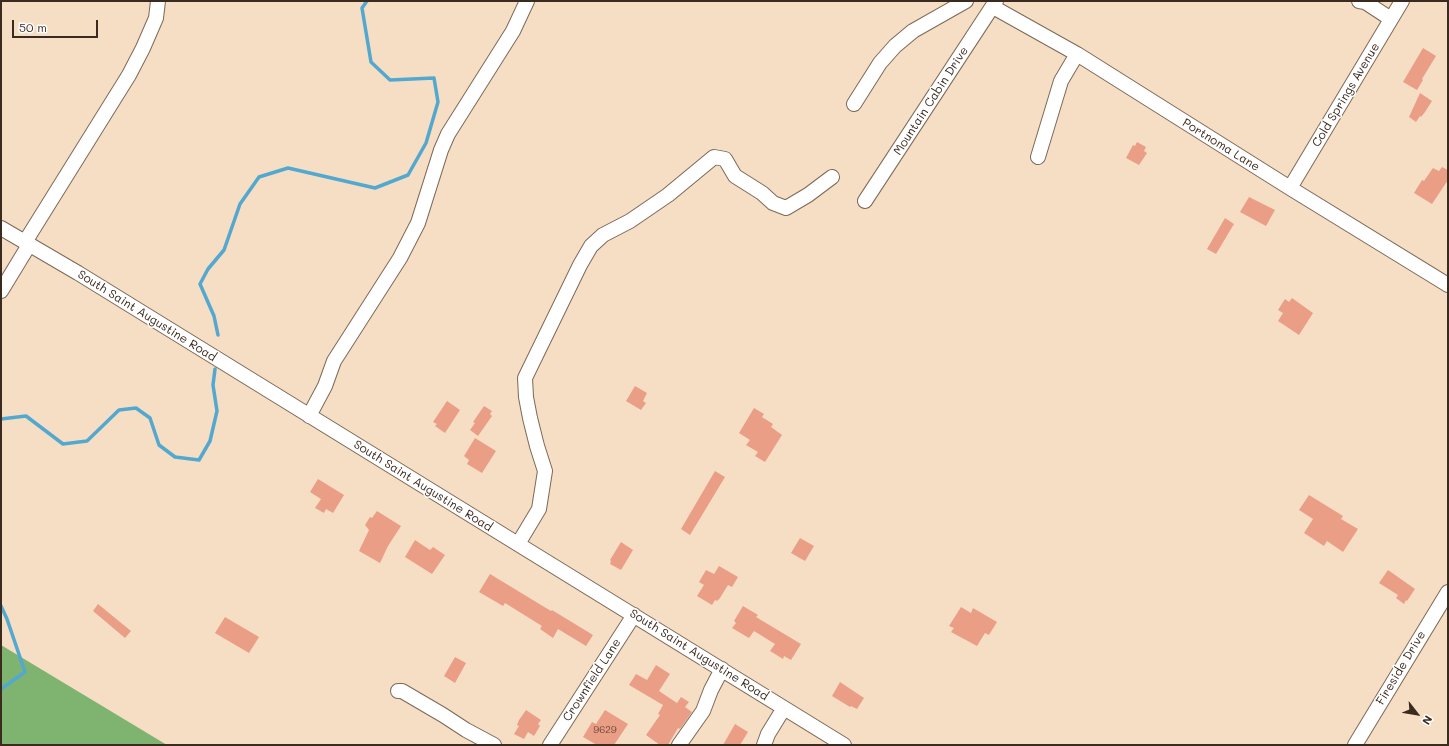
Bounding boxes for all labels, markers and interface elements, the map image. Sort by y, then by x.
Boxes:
scale bar [14,12,100,38]
text: 50 m [19,19,47,35]
street label: Cold Springs Avenue [1309,40,1383,150]
street label: Mountain Cabin Drive [891,44,971,158]
street label: Portnoma Lane [1180,116,1262,174]
street label: South Saint Augustine Road [75,267,219,365]
street label: South Saint Augustine Road [351,437,495,535]
street label: South Saint Augustine Road [627,606,771,704]
street label: Fireside Drive [1373,628,1429,708]
street label: Crownfield Lane [560,636,624,724]
north arrow [1397,694,1437,734]
text: N [1419,713,1436,728]
house number: 9629 [593,724,617,736]

